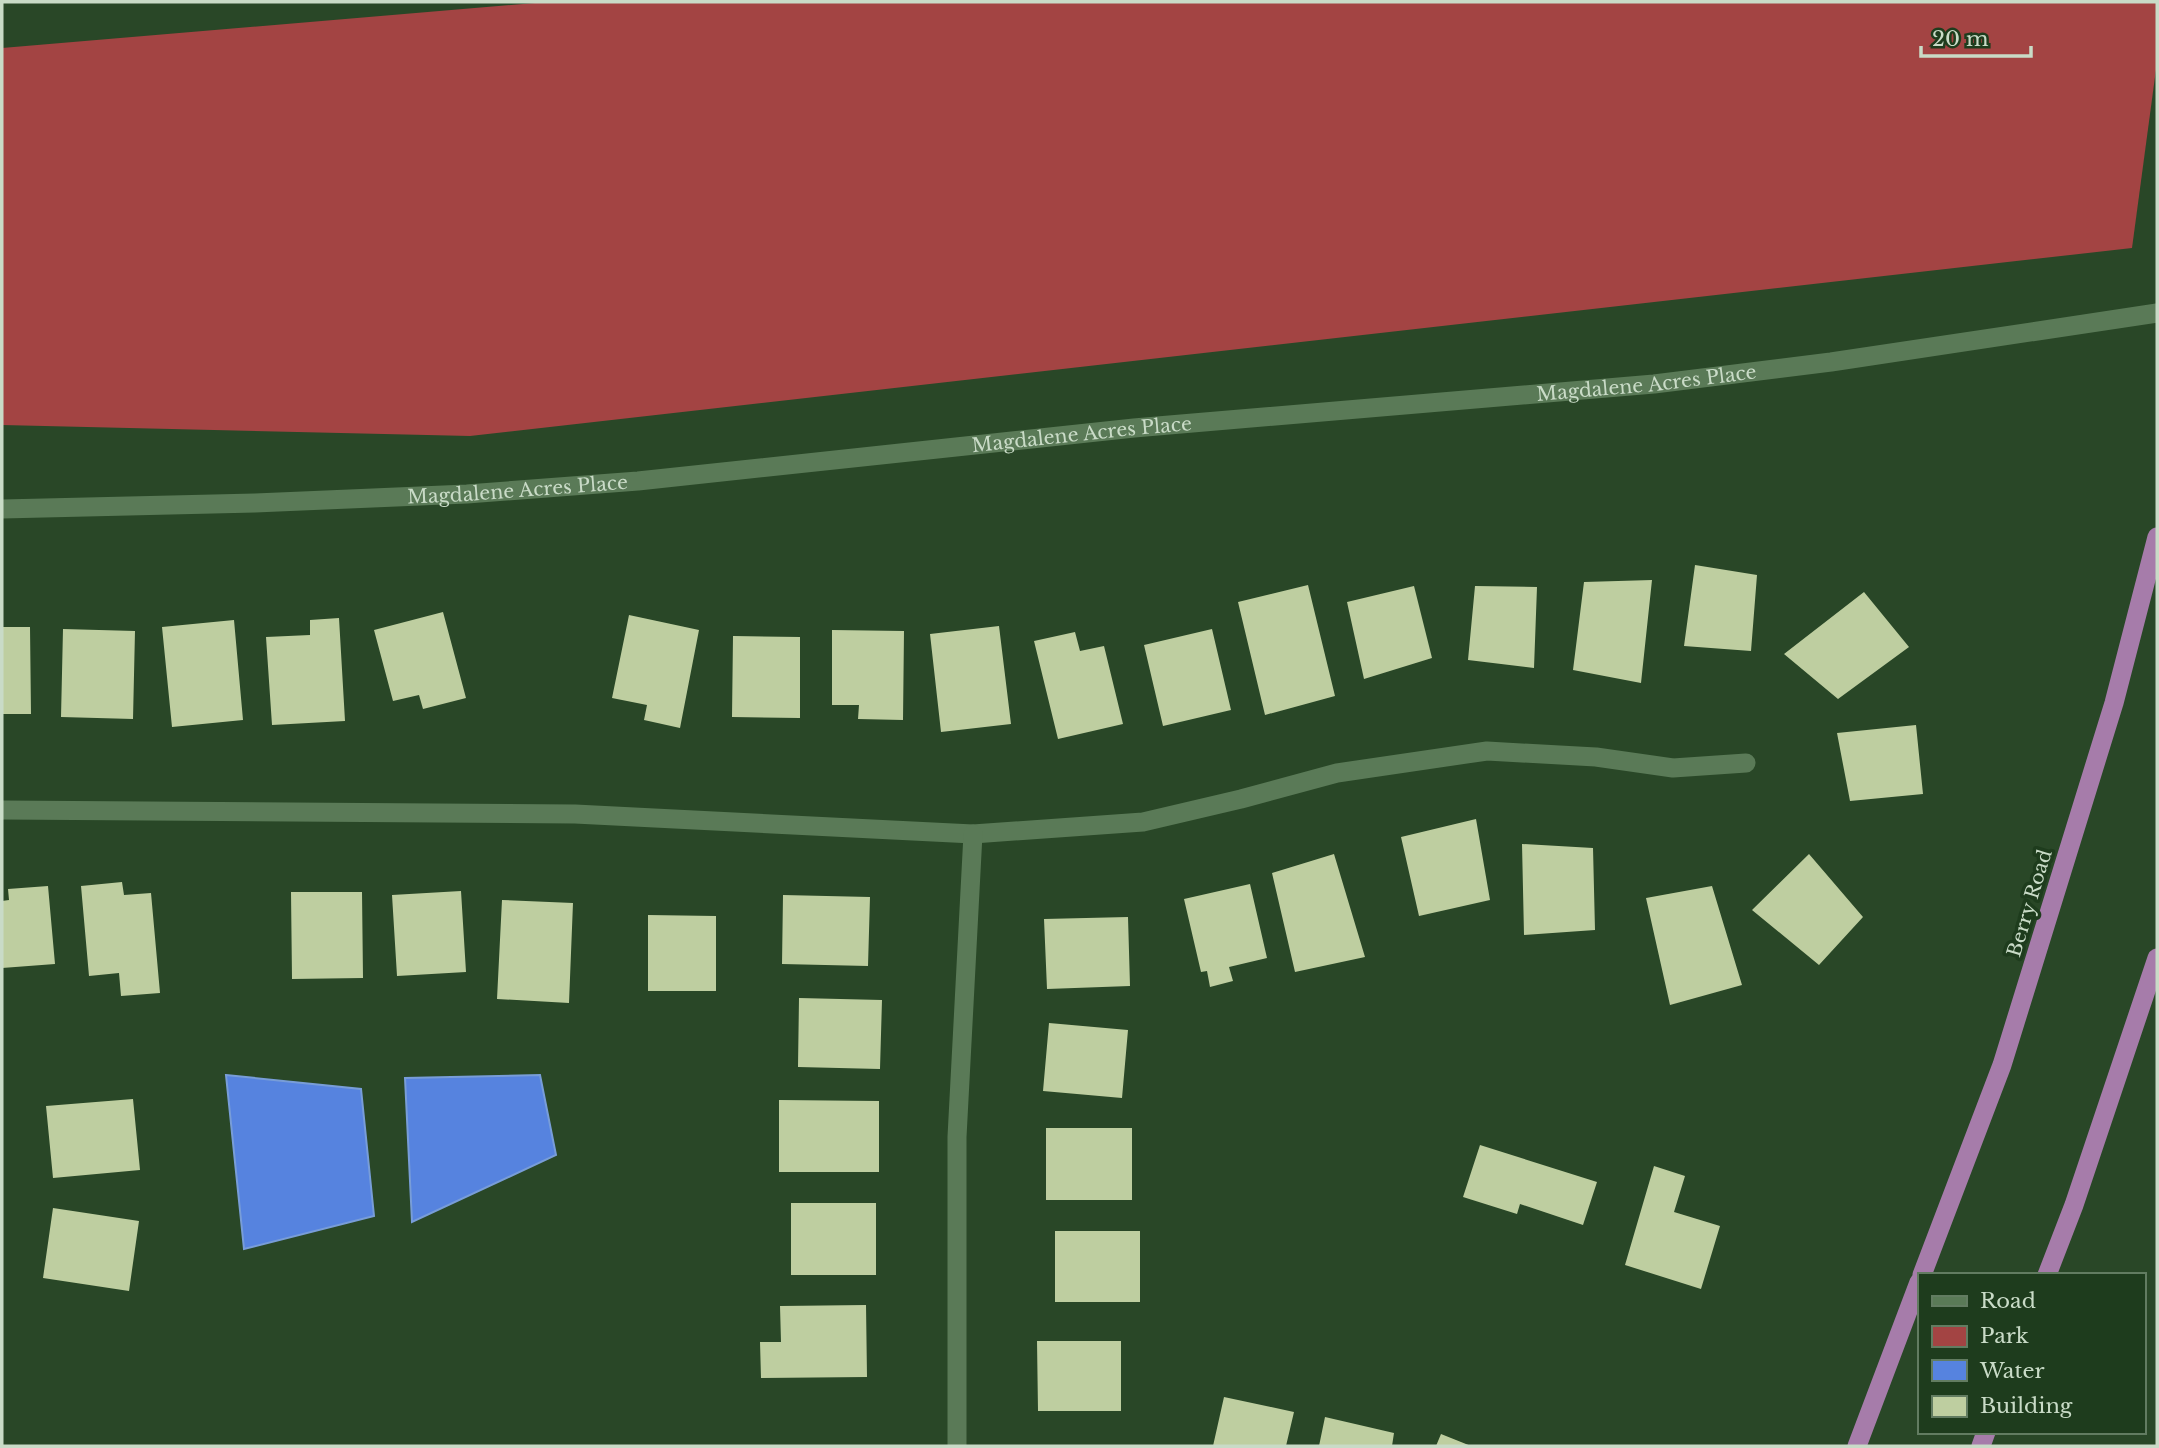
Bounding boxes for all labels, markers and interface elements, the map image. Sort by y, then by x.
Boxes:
scale bar [1921,14,2031,58]
text: 20 m [1932,26,1989,52]
street label: Magdalene Acres Place [1536,360,1758,406]
street label: Magdalene Acres Place [971,412,1193,457]
street label: Magdalene Acres Place [407,471,629,509]
street label: Berry Road [2002,846,2057,960]
legend [1918,1273,2145,1434]
text: Road [1980,1288,2036,1314]
text: Park [1980,1323,2029,1349]
text: Water [1979,1358,2044,1384]
text: Building [1980,1393,2073,1419]

